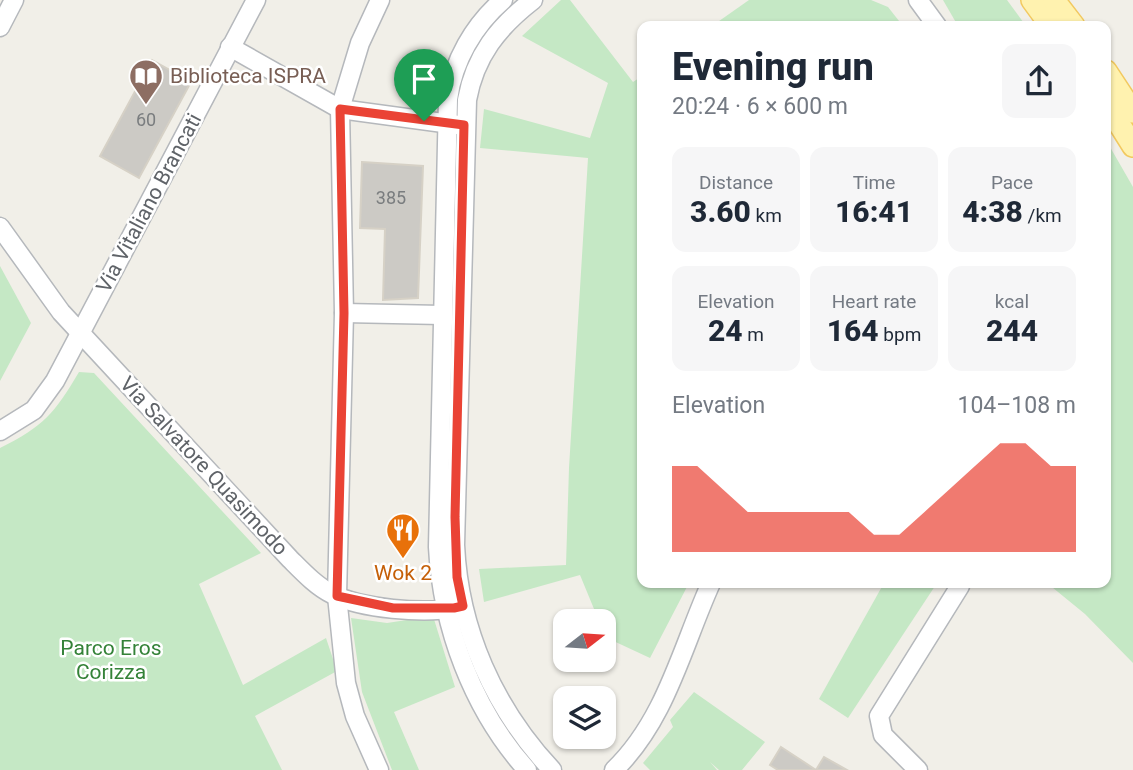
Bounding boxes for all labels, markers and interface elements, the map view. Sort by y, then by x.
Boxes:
button: share [1002,44,1076,118]
text: Evening run [672,45,874,89]
pin [394,49,454,121]
library icon: Biblioteca ISPRA [127,57,165,106]
icon: arrive [405,60,443,98]
place label: Biblioteca ISPRA [170,64,326,88]
text: 20:24 · 6 × 600 m [672,93,848,120]
street label: Via Vitaliano Brancati [92,109,206,297]
house number: 60 [136,109,156,130]
text: Distance [699,171,773,194]
text: Time [853,171,895,194]
text: Pace [991,171,1033,194]
house number: 385 [376,187,406,208]
text: 3.60 [690,194,751,229]
text: 16:41 [835,194,913,229]
text: 4:38 [962,194,1023,229]
text: km [751,204,782,227]
text: /km [1023,204,1062,227]
text: Elevation [698,290,774,313]
text: Heart rate [832,290,916,313]
text: kcal [995,290,1029,313]
text: 24 [708,313,743,348]
text: 164 [827,313,879,348]
text: 244 [986,313,1038,348]
text: m [743,323,764,346]
text: bpm [879,323,921,346]
street label: Via Salvatore Quasimodo [115,372,293,560]
text: Elevation [672,392,765,419]
text: 104–108 m [957,392,1076,419]
restaurant icon: Wok 2 [384,511,422,560]
place label: Wok 2 [374,561,432,585]
north arrow [553,609,616,672]
map controls [553,609,616,749]
park label: Parco Eros Corizza [60,636,162,684]
button: layers [553,686,616,749]

